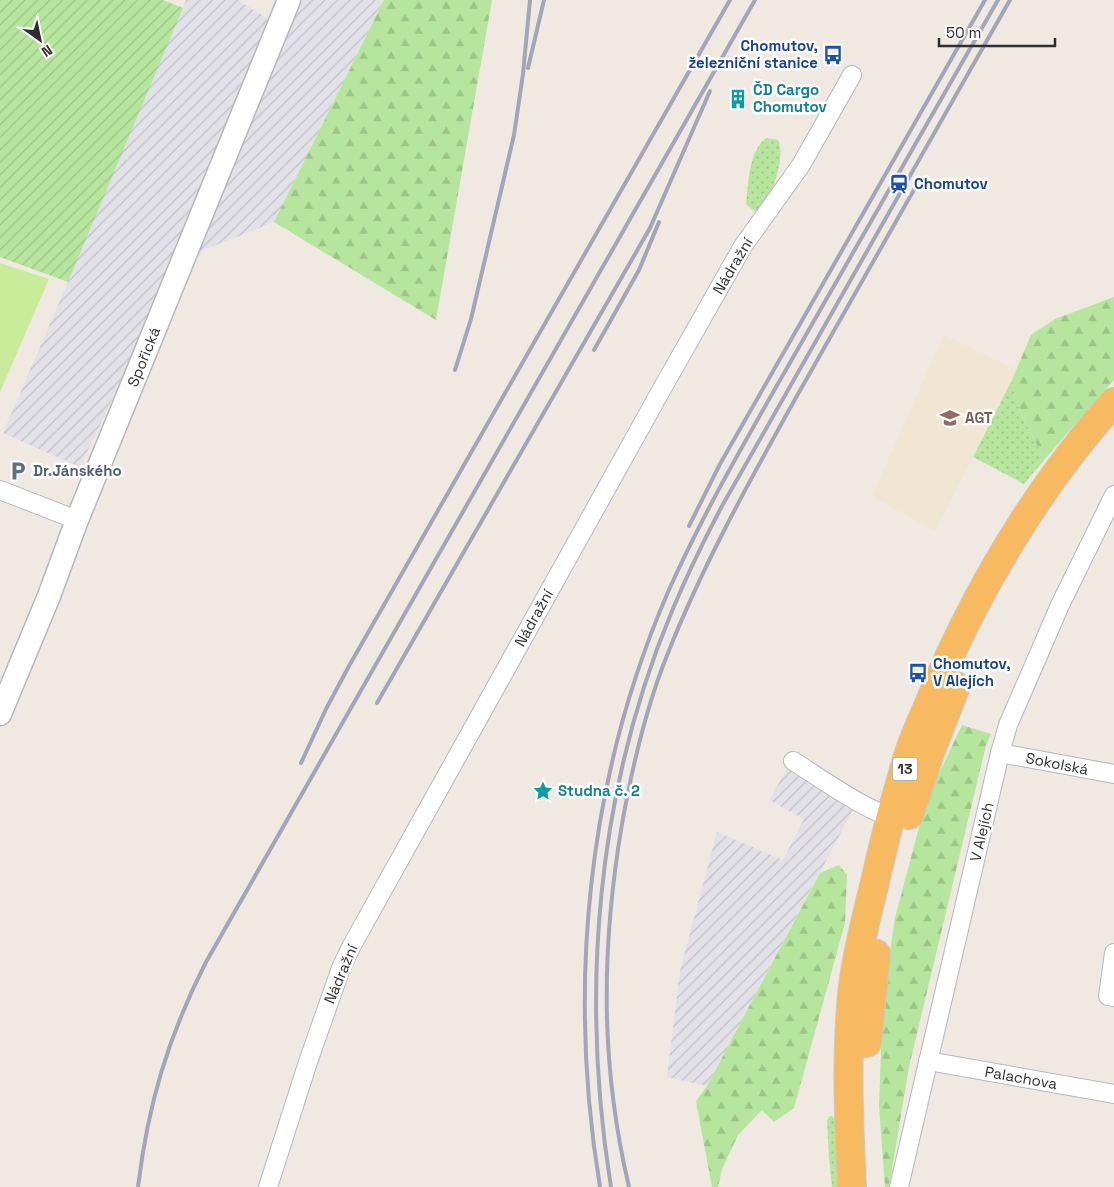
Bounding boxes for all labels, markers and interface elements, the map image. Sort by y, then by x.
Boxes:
north arrow [15,15,65,65]
scale bar [939,15,1055,47]
text: 50 m [946,23,981,42]
place label: Chomutov, železniční stanice [688,36,818,72]
text: N [38,41,56,61]
bus stop icon: Chomutov, železniční stanice [822,44,844,66]
place label: ČD Cargo Chomutov [753,80,827,116]
building icon: ČD Cargo Chomutov [727,88,749,110]
station icon: Chomutov [888,173,910,195]
place label: Chomutov [914,174,988,193]
street label: Nádražní [708,234,757,298]
street label: Spořická [123,324,164,390]
school or university icon: AGT [939,407,961,429]
place label: AGT [965,408,993,427]
parking icon: Dr.Jánského [7,460,29,482]
place label: Dr.Jánského [33,461,122,480]
street label: Nádražní [510,585,557,650]
place label: Chomutov, V Alejích [933,654,1011,690]
bus stop icon: Chomutov, V Alejích [907,662,929,684]
street label: Sokolská [1024,748,1090,779]
road number: 13 [892,758,918,781]
place icon: Studna č. 2 [532,780,554,802]
place label: Studna č. 2 [558,781,640,800]
street label: V Alejích [965,800,998,863]
street label: Nádražní [320,941,362,1006]
street label: Palachova [983,1062,1059,1093]

